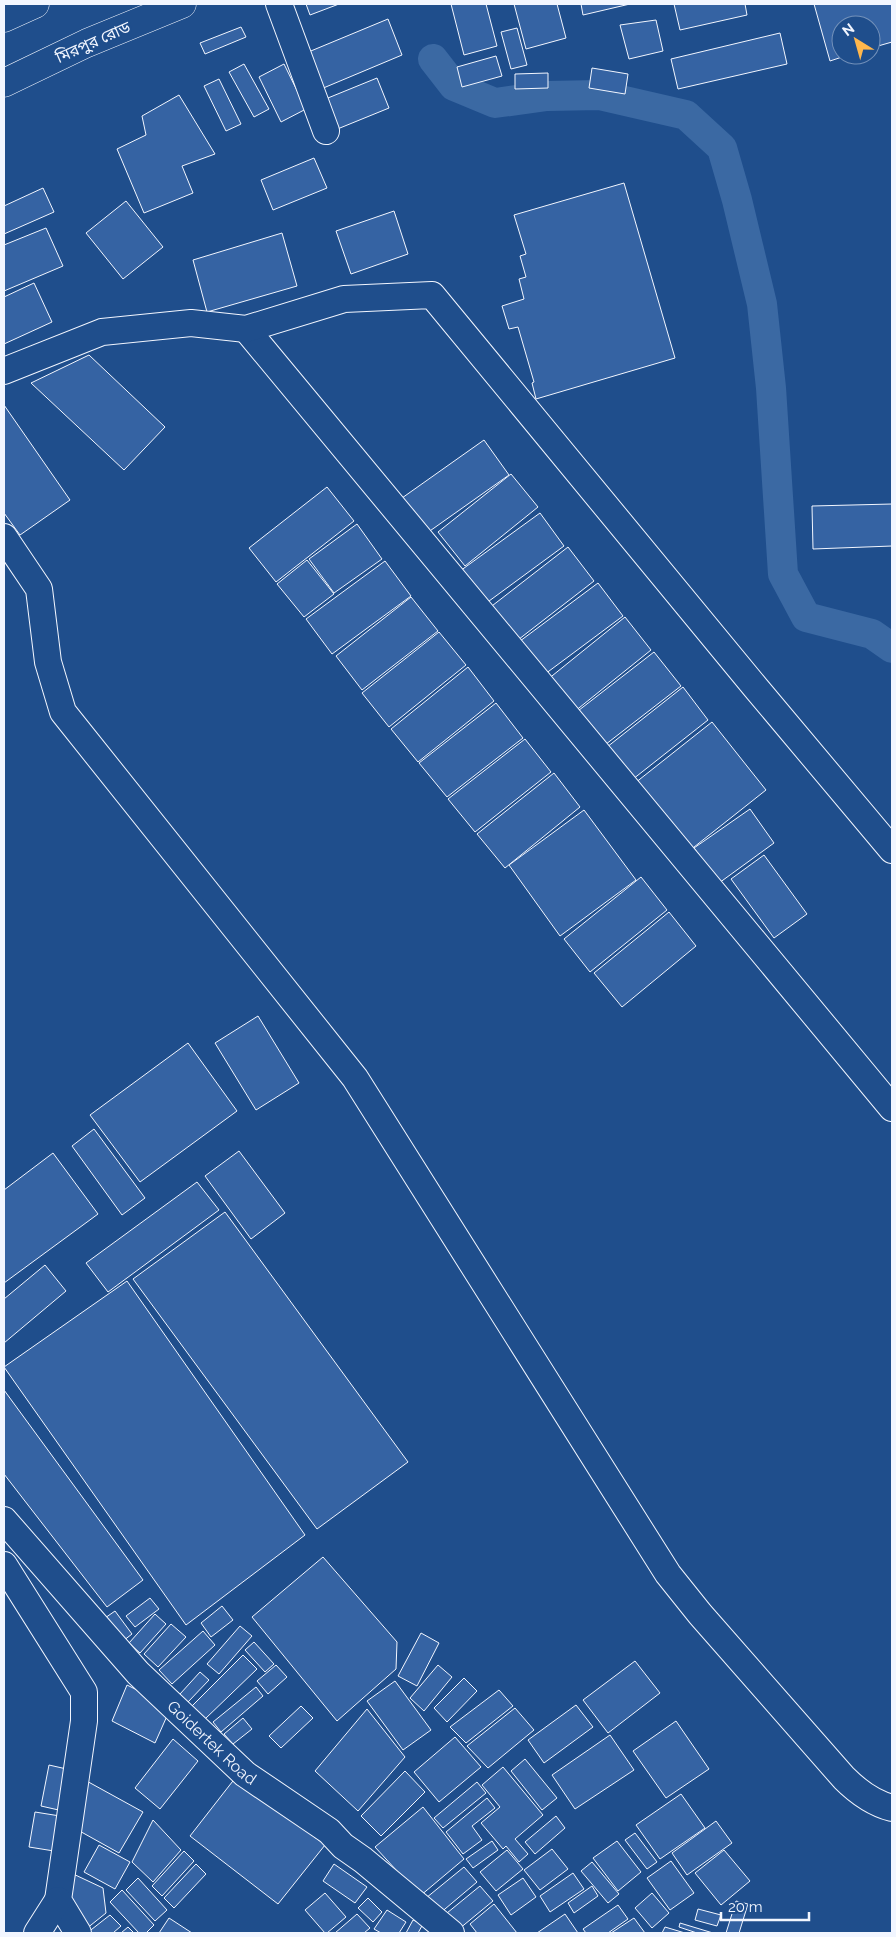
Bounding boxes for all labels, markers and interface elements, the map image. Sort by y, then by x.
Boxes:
north arrow [831,15,881,65]
street label: মিরপুর রোড [52,17,134,67]
text: N [839,20,857,39]
street label: Goidertek Road [164,1696,260,1789]
scale bar [721,1890,808,1922]
text: 20 m [728,1898,763,1916]

